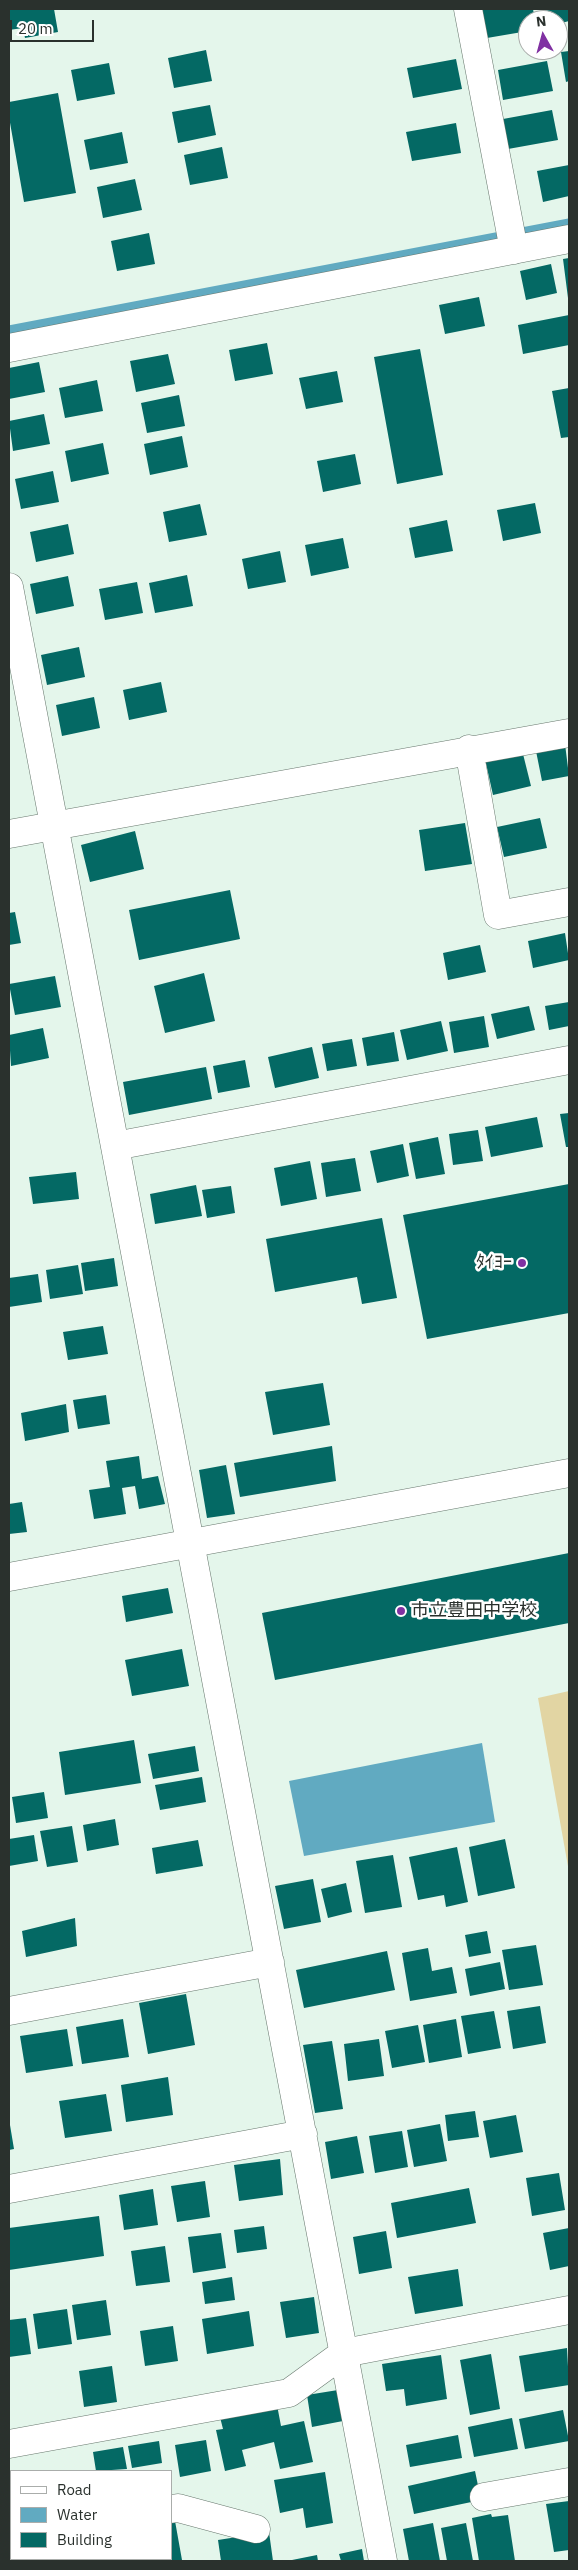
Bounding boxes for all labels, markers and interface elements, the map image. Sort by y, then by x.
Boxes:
scale bar [12,10,96,42]
north arrow [518,10,568,60]
text: N [535,12,547,31]
text: 20 m [18,19,53,38]
place label: ﾀｲﾖｰ [476,1252,512,1274]
marker: ﾀｲﾖｰ [516,1257,528,1269]
place label: 市立豊田中学校 [411,1600,537,1622]
marker: 市立豊田中学校 [395,1605,407,1617]
legend [10,2470,172,2560]
text: Road [57,2480,92,2499]
text: Water [57,2505,97,2524]
text: Building [57,2530,112,2549]

